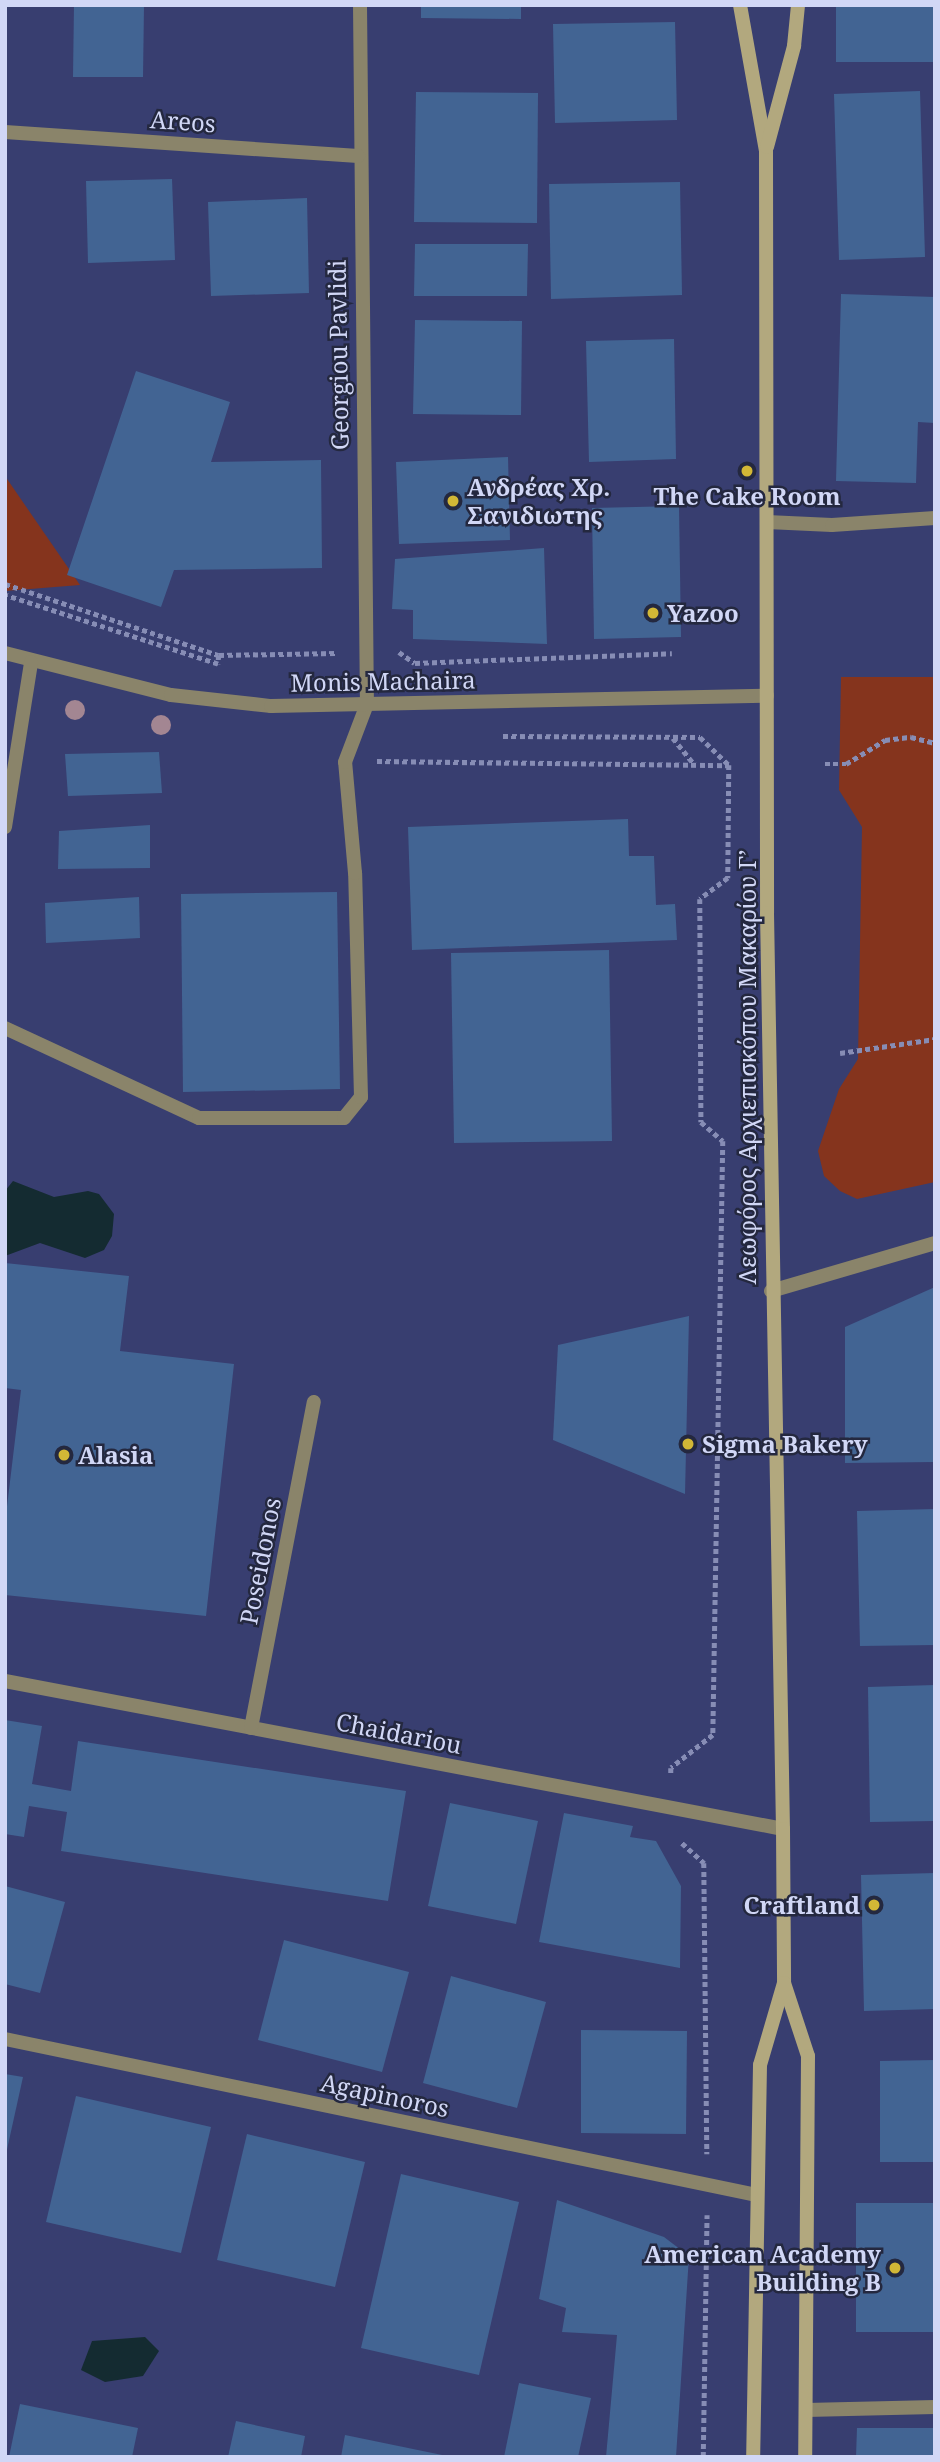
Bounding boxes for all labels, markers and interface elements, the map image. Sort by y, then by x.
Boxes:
street label: Areos [149,104,217,138]
street label: Georgiou Pavlidi [322,260,354,450]
marker: The Cake Room [739,463,755,479]
place label: Ανδρέας Χρ. Σανιδιωτης [467,473,610,529]
place label: The Cake Room [653,482,841,510]
marker: Ανδρέας Χρ. Σανιδιωτης [445,493,461,509]
place label: Yazoo [667,599,739,627]
marker: Yazoo [645,605,661,621]
street label: Monis Machaira [290,665,476,697]
street label: Λεωφόρος Αρχιεπισκόπου Μακαρίου Γ’ [733,850,761,1284]
place label: Sigma Bakery [702,1430,868,1458]
marker: Sigma Bakery [680,1436,696,1452]
place label: Alasia [78,1441,153,1469]
marker: Alasia [56,1447,72,1463]
street label: Poseidonos [234,1495,286,1627]
street label: Chaidariou [334,1707,464,1759]
place label: Craftland [744,1891,860,1919]
marker: Craftland [866,1897,882,1913]
street label: Agapinoros [318,2067,452,2123]
place label: American Academy Building B [644,2240,881,2296]
marker: American Academy Building B [887,2260,903,2276]

